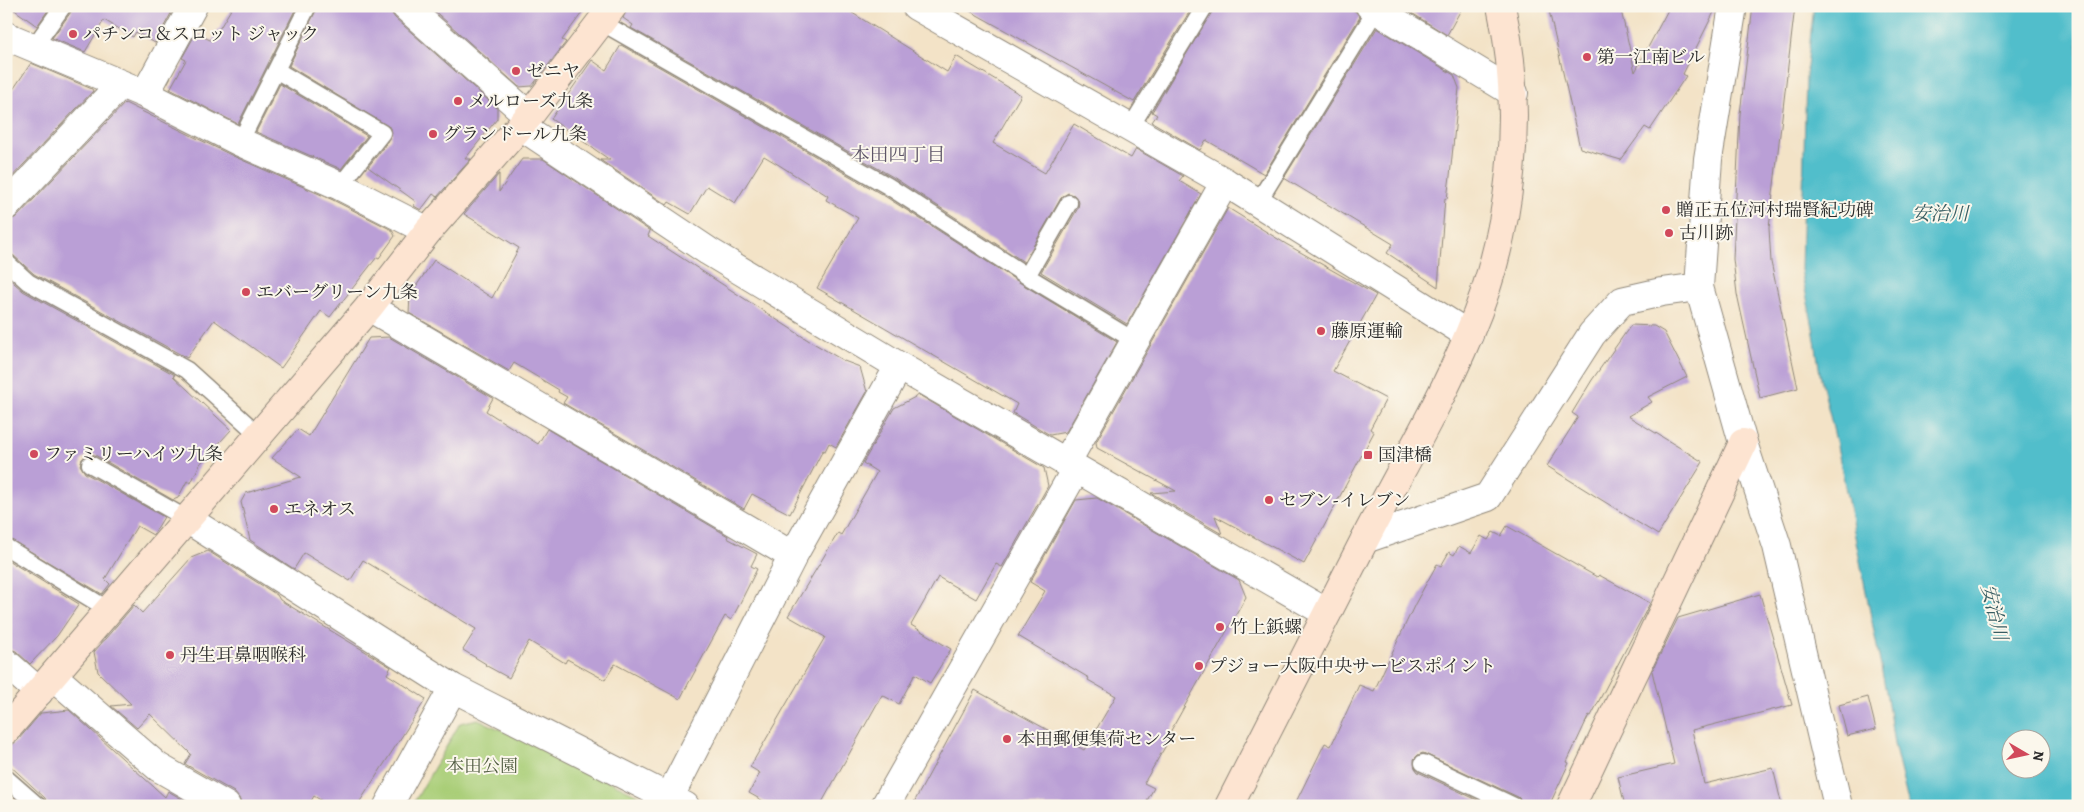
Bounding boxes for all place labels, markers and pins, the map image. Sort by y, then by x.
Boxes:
place label: パチンコ＆スロット ジャック [83,22,319,46]
marker: パチンコ＆スロット ジャック [67,28,79,40]
place label: 第一江南ビル [1597,45,1705,69]
marker: 第一江南ビル [1581,51,1593,63]
place label: ゼニヤ [526,59,580,83]
marker: ゼニヤ [510,65,522,77]
place label: メルローズ九条 [468,89,593,113]
marker: メルローズ九条 [452,95,464,107]
place label: グランドール九条 [443,122,587,146]
marker: グランドール九条 [427,128,439,140]
place label: 贈正五位河村瑞賢紀功碑 [1676,198,1874,222]
marker: 贈正五位河村瑞賢紀功碑 [1660,204,1672,216]
place label: 古川跡 [1679,221,1733,245]
marker: 古川跡 [1663,227,1675,239]
place label: エバーグリーン九条 [256,280,418,304]
marker: エバーグリーン九条 [240,286,252,298]
place label: 藤原運輸 [1331,319,1403,343]
marker: 藤原運輸 [1315,325,1327,337]
place label: ファミリーハイツ九条 [44,442,223,466]
place label: 国津橋 [1378,443,1432,467]
marker: ファミリーハイツ九条 [28,448,40,460]
marker: 国津橋 [1362,449,1374,461]
place label: セブン-イレブン [1279,488,1410,512]
marker: セブン-イレブン [1263,494,1275,506]
place label: エネオス [284,497,356,521]
marker: エネオス [268,503,280,515]
place label: 竹上鋲螺 [1230,615,1302,639]
marker: 竹上鋲螺 [1214,621,1226,633]
place label: 丹生耳鼻咽喉科 [180,643,306,667]
marker: 丹生耳鼻咽喉科 [164,649,176,661]
place label: プジョー大阪中央サービスポイント [1209,654,1496,678]
marker: プジョー大阪中央サービスポイント [1193,660,1205,672]
place label: 本田郵便集荷センター [1017,727,1196,751]
marker: 本田郵便集荷センター [1001,733,1013,745]

